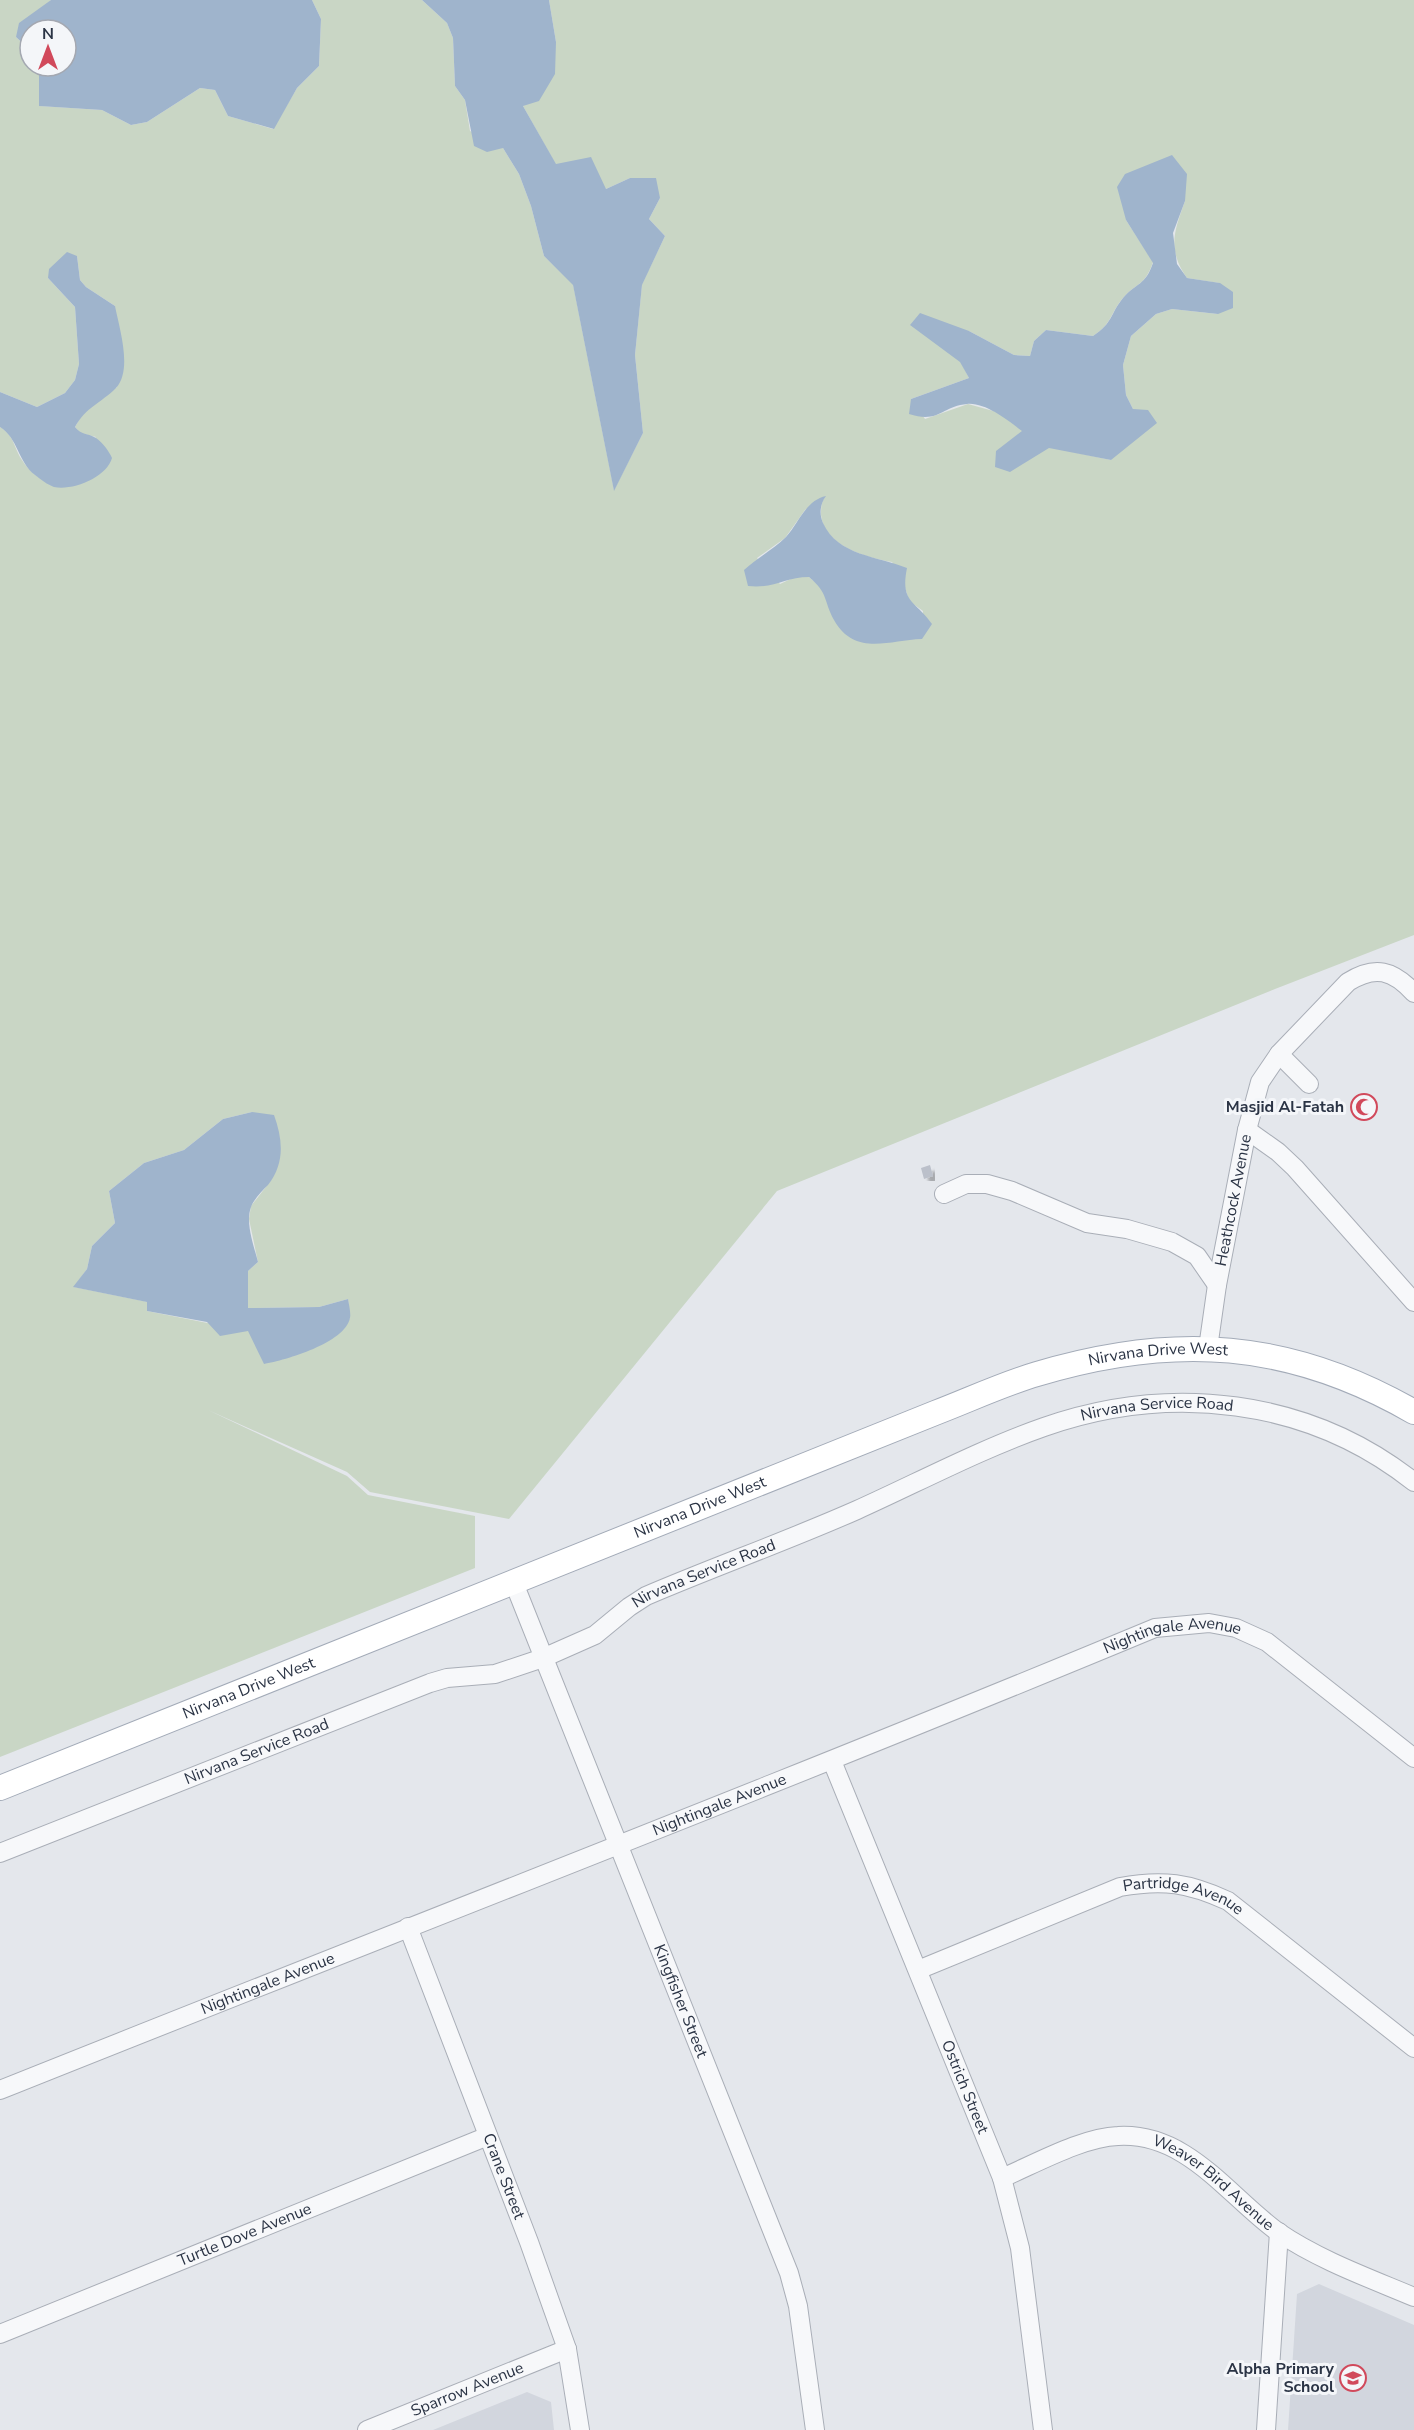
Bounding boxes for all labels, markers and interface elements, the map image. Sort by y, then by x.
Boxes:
north arrow [18,18,78,78]
text: N [42,23,54,45]
mosque icon: Masjid Al-Fatah [1349,1092,1379,1122]
place label: Masjid Al-Fatah [1226,1096,1344,1118]
street label: Heathcock Avenue [1210,1132,1257,1268]
street label: Nirvana Drive West [1086,1338,1229,1371]
street label: Nirvana Service Road [1078,1392,1235,1427]
street label: Nirvana Drive West [630,1471,770,1544]
street label: Nirvana Service Road [628,1534,779,1613]
street label: Nightingale Avenue [1100,1612,1245,1659]
street label: Nirvana Drive West [179,1652,318,1725]
street label: Nirvana Service Road [181,1713,332,1790]
street label: Nightingale Avenue [649,1768,790,1841]
street label: Partridge Avenue [1121,1872,1248,1920]
street label: Kingfisher Street [648,1941,713,2061]
street label: Nightingale Avenue [198,1947,338,2020]
street label: Ostrich Street [936,2037,994,2137]
street label: Crane Street [477,2130,530,2223]
street label: Weaver Bird Avenue [1150,2130,1279,2236]
street label: Turtle Dove Avenue [175,2198,315,2272]
street label: Sparrow Avenue [407,2357,527,2422]
place label: Alpha Primary School [1226,2358,1335,2398]
school or university icon: Alpha Primary School [1338,2363,1368,2393]

